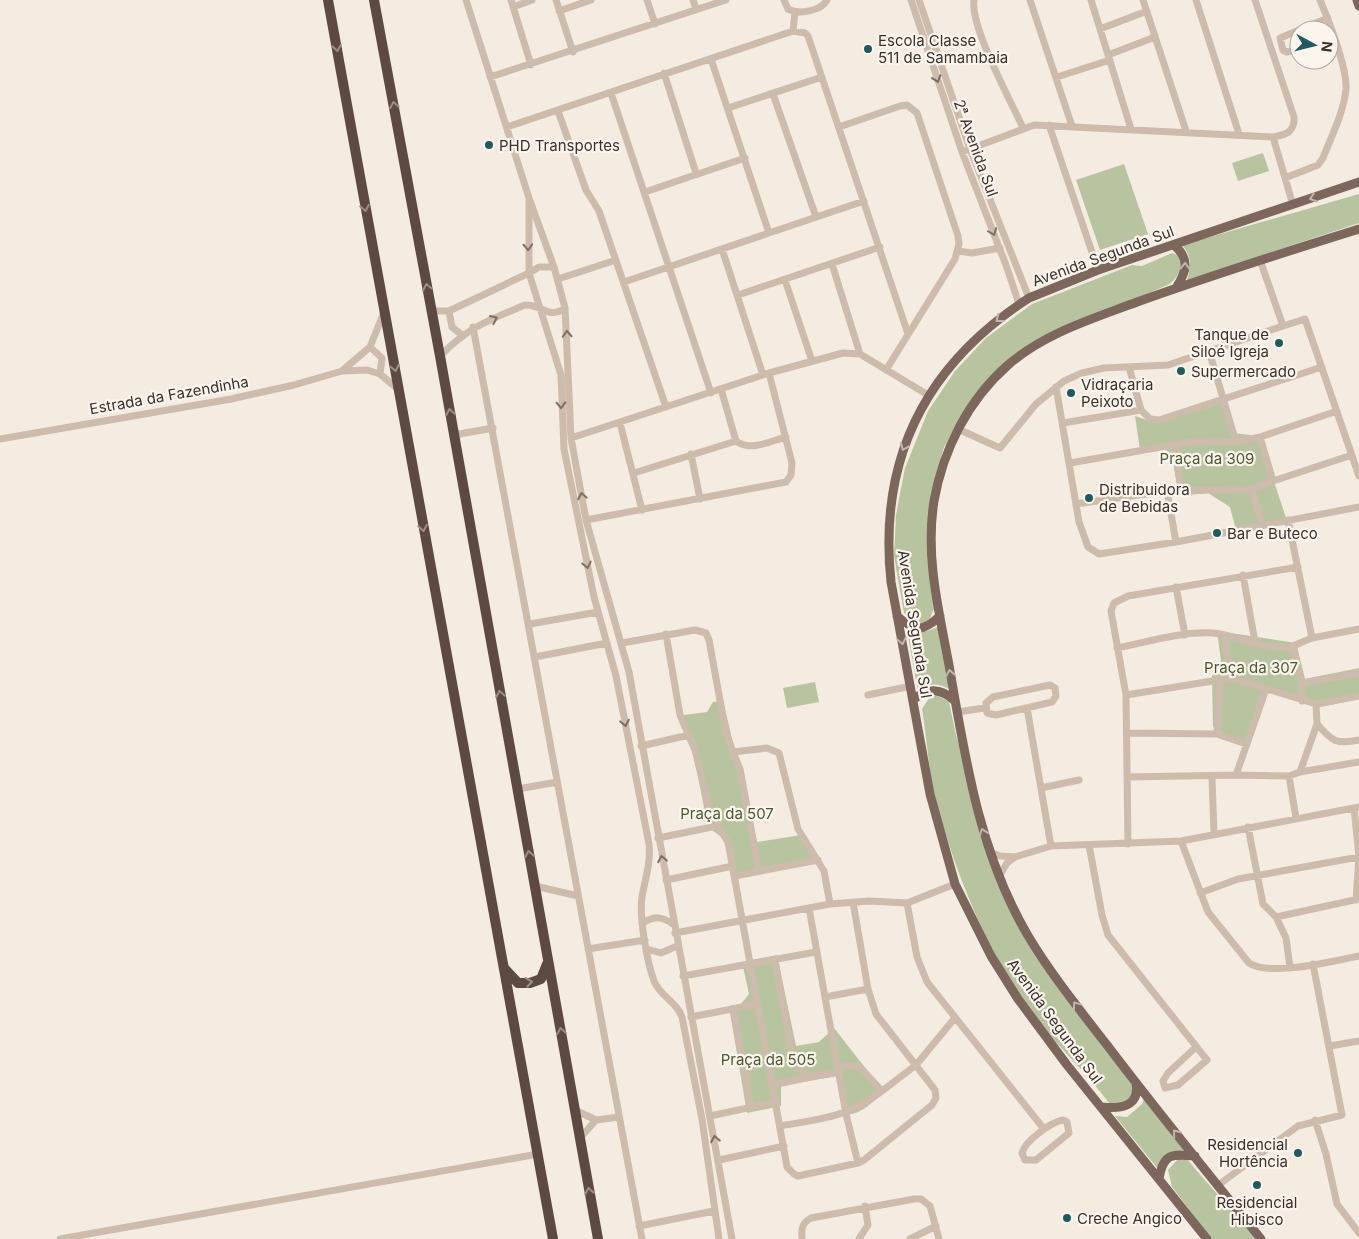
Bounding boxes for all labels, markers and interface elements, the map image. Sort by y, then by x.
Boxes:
north arrow [1289,20,1339,70]
place label: Escola Classe 511 de Samambaia [878,31,1008,67]
text: N [1318,40,1336,53]
marker: Escola Classe 511 de Samambaia [862,43,874,55]
one-way arrow [331,44,341,52]
one-way arrow [931,75,941,83]
street label: 2ᵃ Avenida Sul [950,97,1002,199]
one-way arrow [389,101,399,109]
place label: PHD Transportes [499,136,620,155]
marker: PHD Transportes [483,139,495,151]
one-way arrow [1310,192,1318,202]
one-way arrow [359,204,370,212]
street label: Avenida Segunda Sul [1029,221,1177,291]
one-way arrow [987,227,997,236]
one-way arrow [523,243,534,251]
one-way arrow [1179,261,1190,269]
one-way arrow [423,283,433,292]
one-way arrow [996,313,1005,322]
one-way arrow [489,314,498,325]
place label: Tanque de Siloé Igreja [1191,325,1269,361]
one-way arrow [561,330,572,338]
marker: Tanque de Siloé Igreja [1273,337,1285,349]
place label: Supermercado [1191,362,1296,381]
one-way arrow [389,363,400,372]
marker: Supermercado [1175,365,1187,377]
street label: Estrada da Fazendinha [88,372,250,418]
place label: Vidraçaria Peixoto [1081,375,1153,411]
marker: Vidraçaria Peixoto [1065,387,1077,399]
one-way arrow [556,401,567,409]
one-way arrow [446,408,456,417]
one-way arrow [900,442,910,451]
park label: Praça da 309 [1160,449,1254,468]
place label: Distribuidora de Bebidas [1099,480,1190,516]
one-way arrow [578,491,588,500]
marker: Distribuidora de Bebidas [1083,492,1095,504]
one-way arrow [418,523,428,532]
place label: Bar e Buteco [1227,524,1318,543]
marker: Bar e Buteco [1211,527,1223,539]
street label: Avenida Segunda Sul [894,549,936,699]
one-way arrow [581,560,592,569]
one-way arrow [896,637,907,646]
park label: Praça da 307 [1204,658,1298,677]
one-way arrow [946,668,956,677]
one-way arrow [496,690,506,698]
one-way arrow [619,718,630,727]
park label: Praça da 507 [680,804,774,823]
one-way arrow [979,828,989,836]
one-way arrow [524,850,535,858]
one-way arrow [657,855,668,864]
street label: Avenida Segunda Sul [1003,955,1107,1087]
one-way arrow [525,977,534,987]
one-way arrow [1073,1001,1082,1010]
one-way arrow [556,1027,566,1035]
park label: Praça da 505 [721,1050,815,1069]
one-way arrow [1172,1129,1181,1138]
one-way arrow [710,1135,720,1144]
place label: Residencial Hortência [1207,1135,1288,1171]
marker: Residencial Hortência [1292,1147,1304,1159]
marker: Residencial Hibisco [1251,1179,1263,1191]
one-way arrow [585,1187,595,1195]
place label: Residencial Hibisco [1217,1193,1297,1229]
place label: Creche Angico [1077,1209,1182,1228]
marker: Creche Angico [1061,1212,1073,1224]

